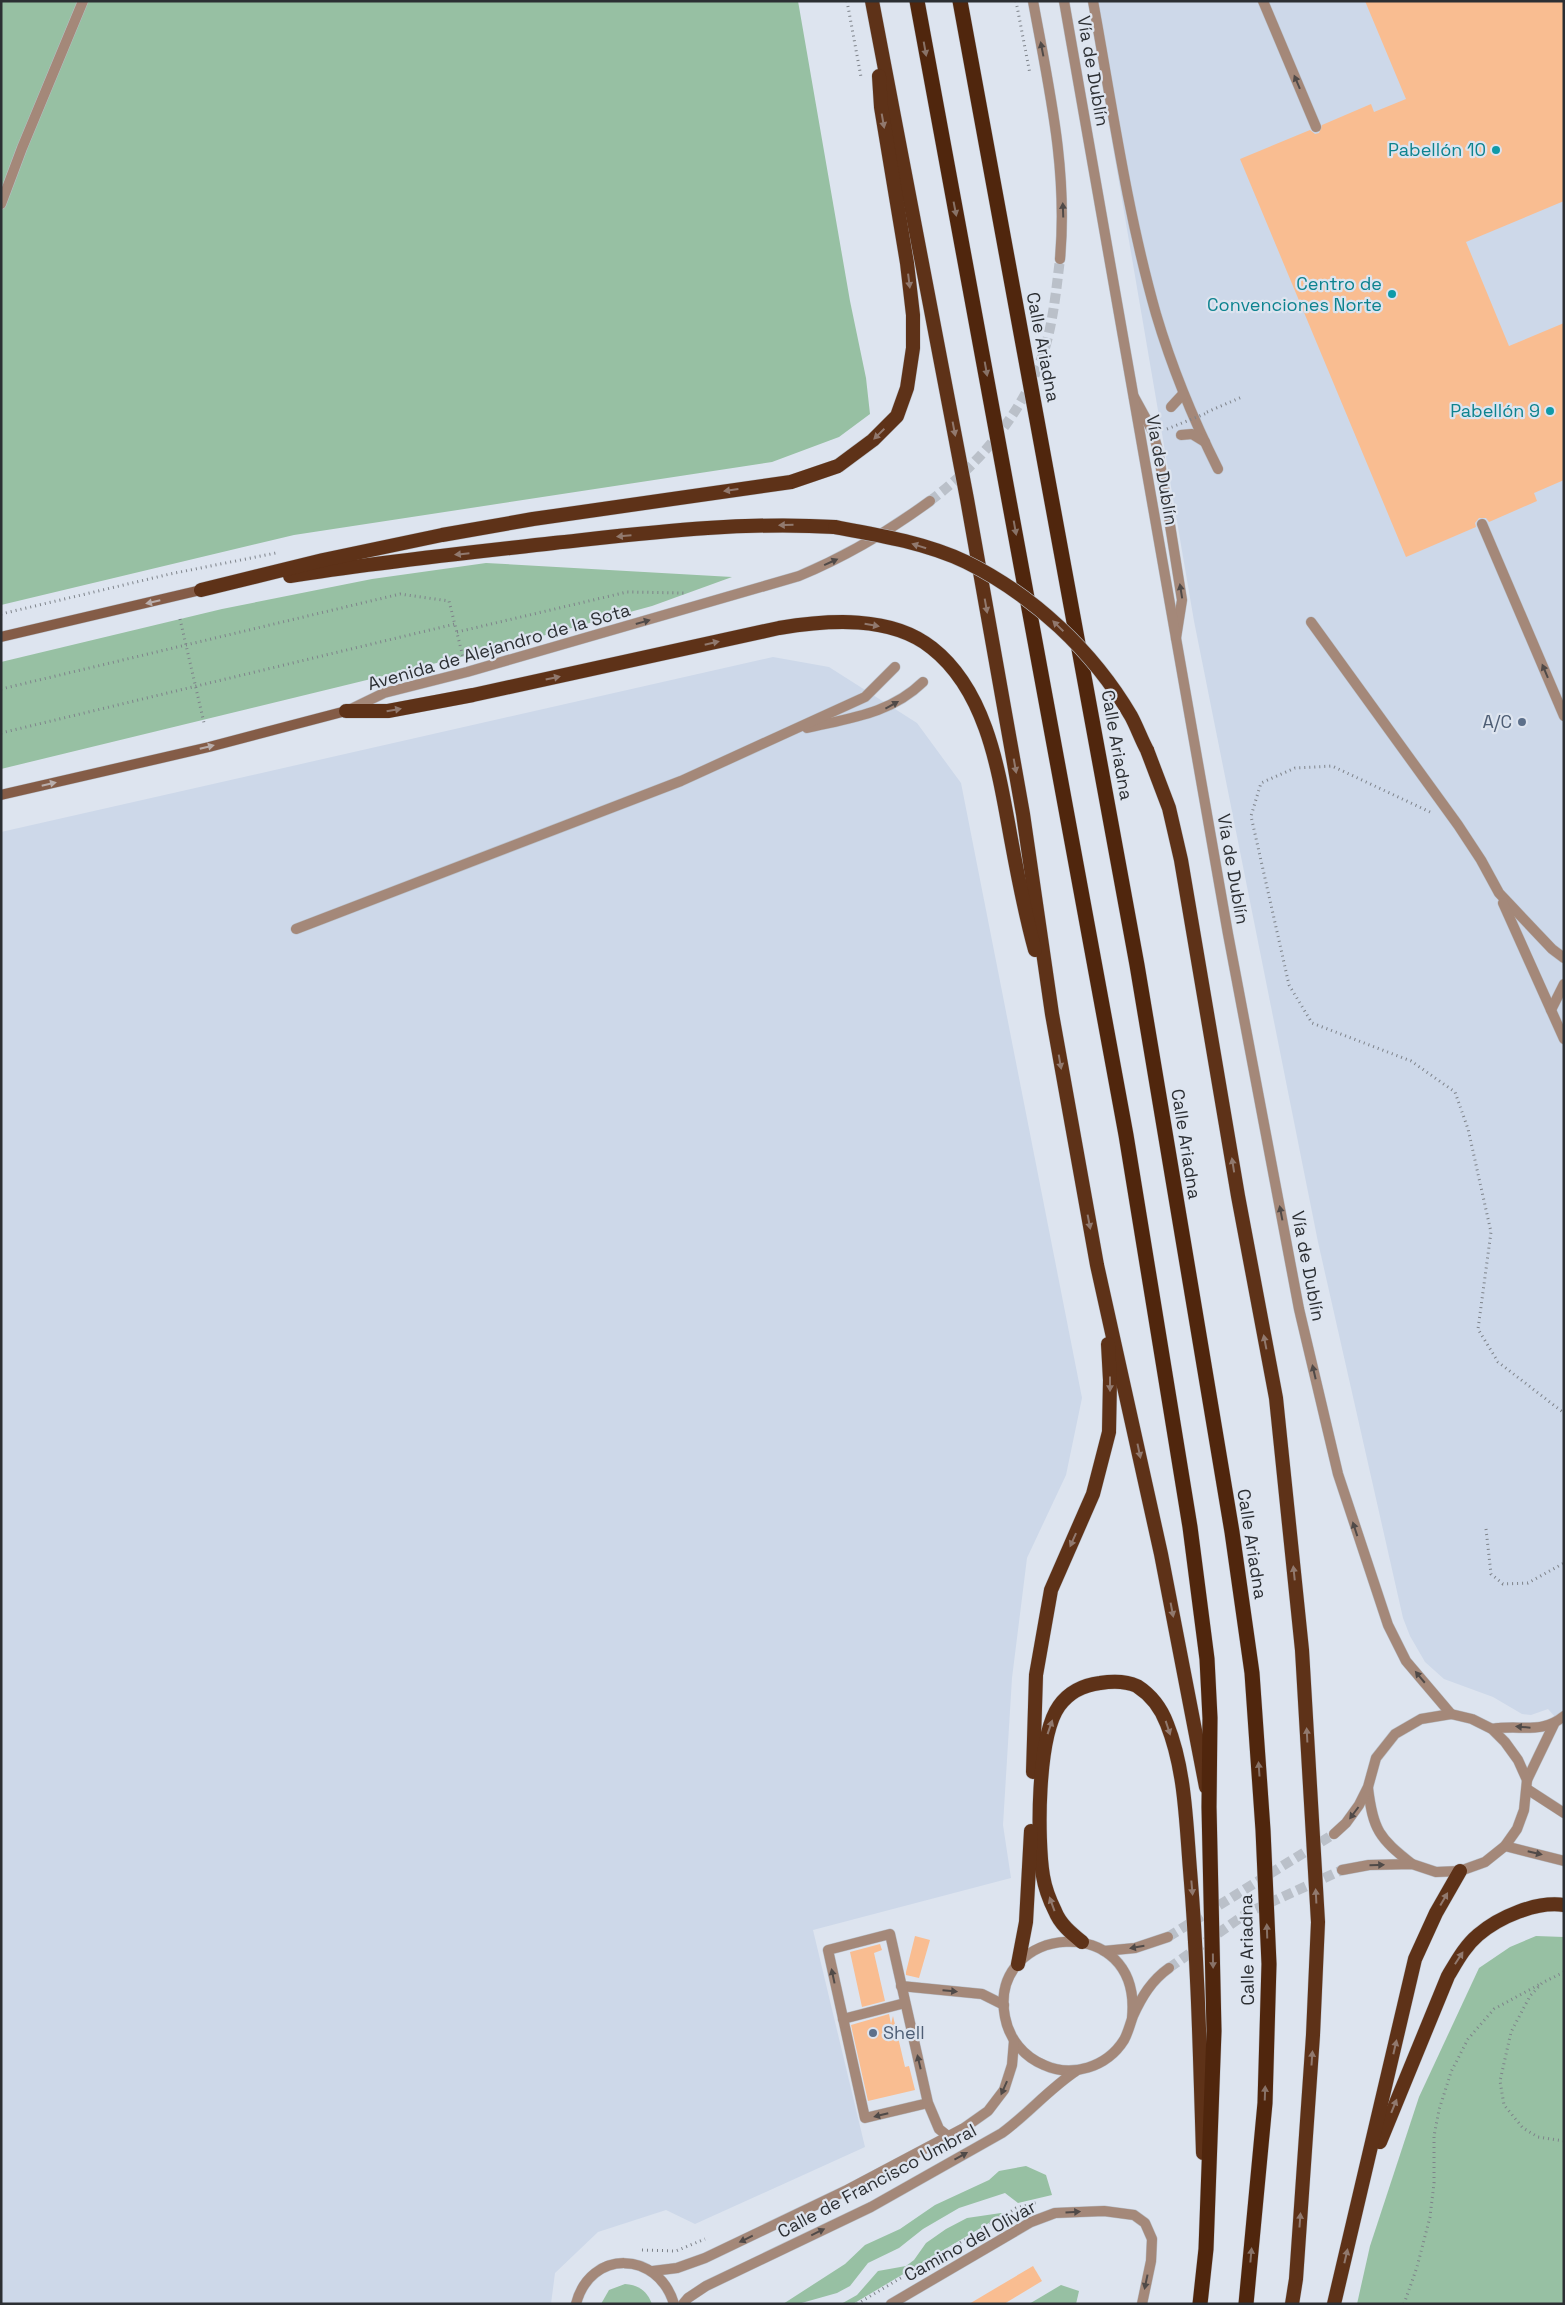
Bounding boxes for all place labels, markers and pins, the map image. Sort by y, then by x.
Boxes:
place label: Pabellón 10 [1388,138,1486,161]
marker: Pabellón 10 [1490,144,1502,156]
place label: Centro de Convenciones Norte [1207,272,1382,316]
marker: Centro de Convenciones Norte [1386,288,1398,300]
place label: Pabellón 9 [1450,399,1540,422]
marker: Pabellón 9 [1544,405,1556,417]
place label: A/C [1482,710,1512,733]
marker: A/C [1516,716,1528,728]
place label: Shell [883,2021,925,2044]
marker: Shell [867,2027,879,2039]

